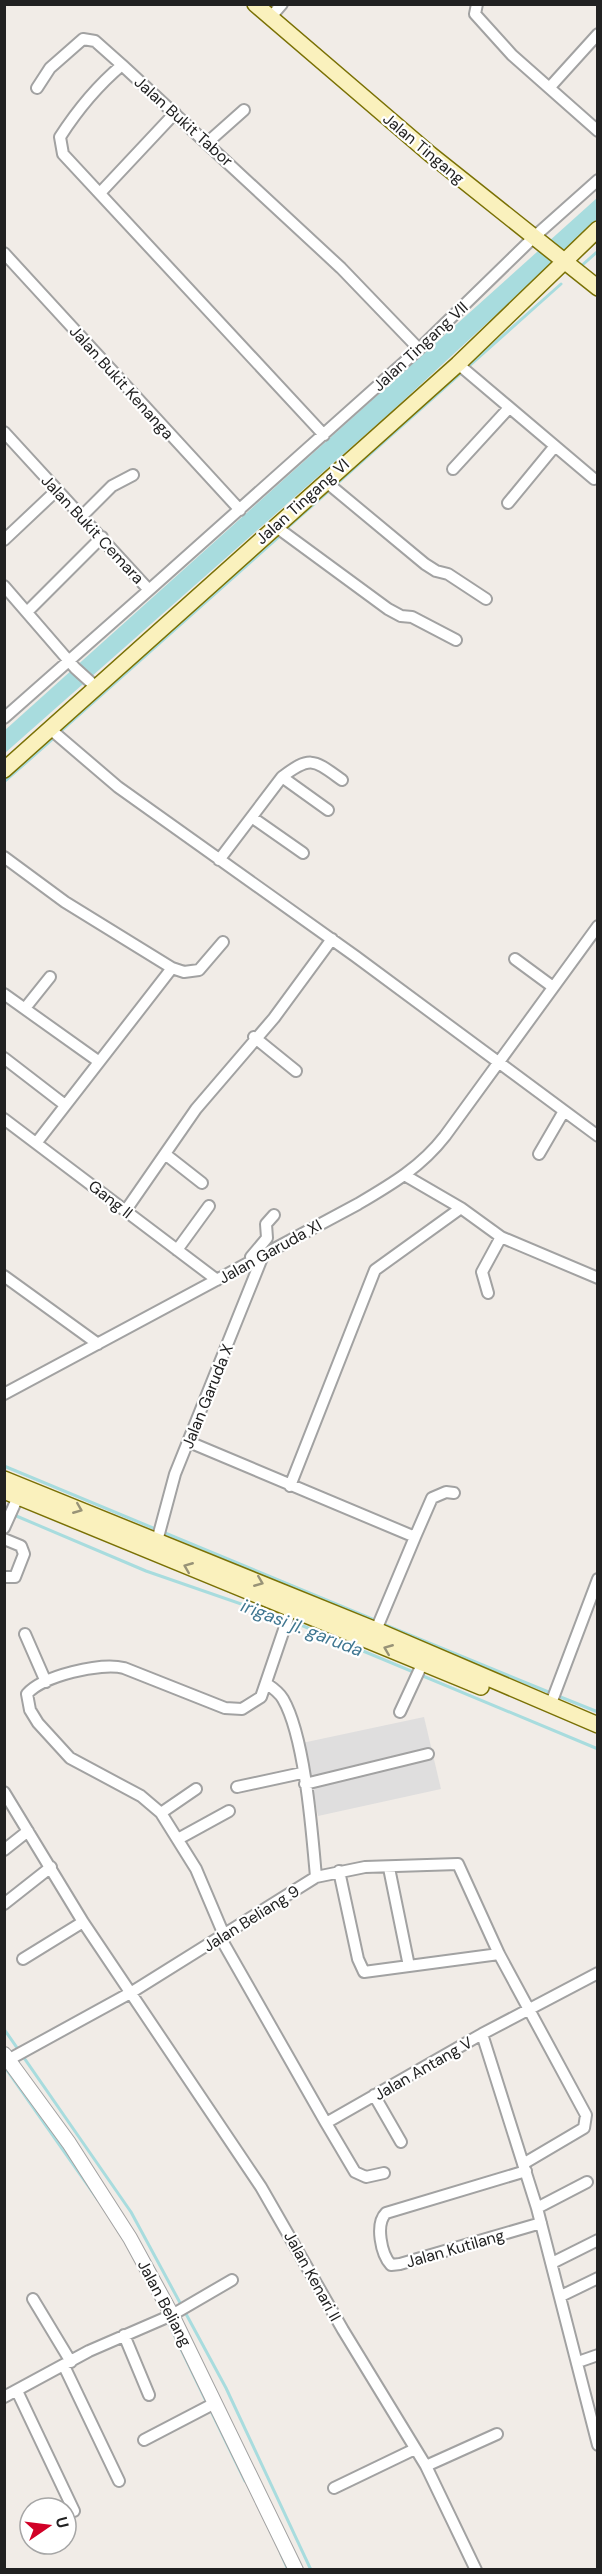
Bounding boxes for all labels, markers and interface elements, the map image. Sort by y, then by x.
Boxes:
street label: Jalan Bukit Tabor [130,72,237,171]
street label: Jalan Tingang [379,108,469,189]
street label: Jalan Tingang VII [368,297,472,396]
street label: Jalan Bukit Kenanga [65,321,178,444]
street label: Jalan Tingang VI [251,454,354,549]
street label: Jalan Bukit Cemara [37,470,149,588]
street label: Gang II [84,1176,137,1223]
street label: Jalan Garuda XI [215,1214,326,1288]
street label: Jalan Garuda X [177,1340,238,1452]
one-way arrow [72,1502,83,1514]
one-way arrow [184,1562,195,1574]
one-way arrow [253,1575,264,1587]
water label: irigasi jl. garuda [237,1594,367,1662]
one-way arrow [384,1644,395,1656]
street label: Jalan Beliang 9 [199,1880,303,1956]
street label: Jalan Antang V [370,2032,477,2105]
street label: Jalan Kutilang [404,2224,507,2273]
street label: Jalan Kenari II [279,2228,346,2325]
street label: Jalan Beliang [133,2256,196,2350]
north arrow [18,2496,78,2556]
text: U [51,2515,74,2530]

